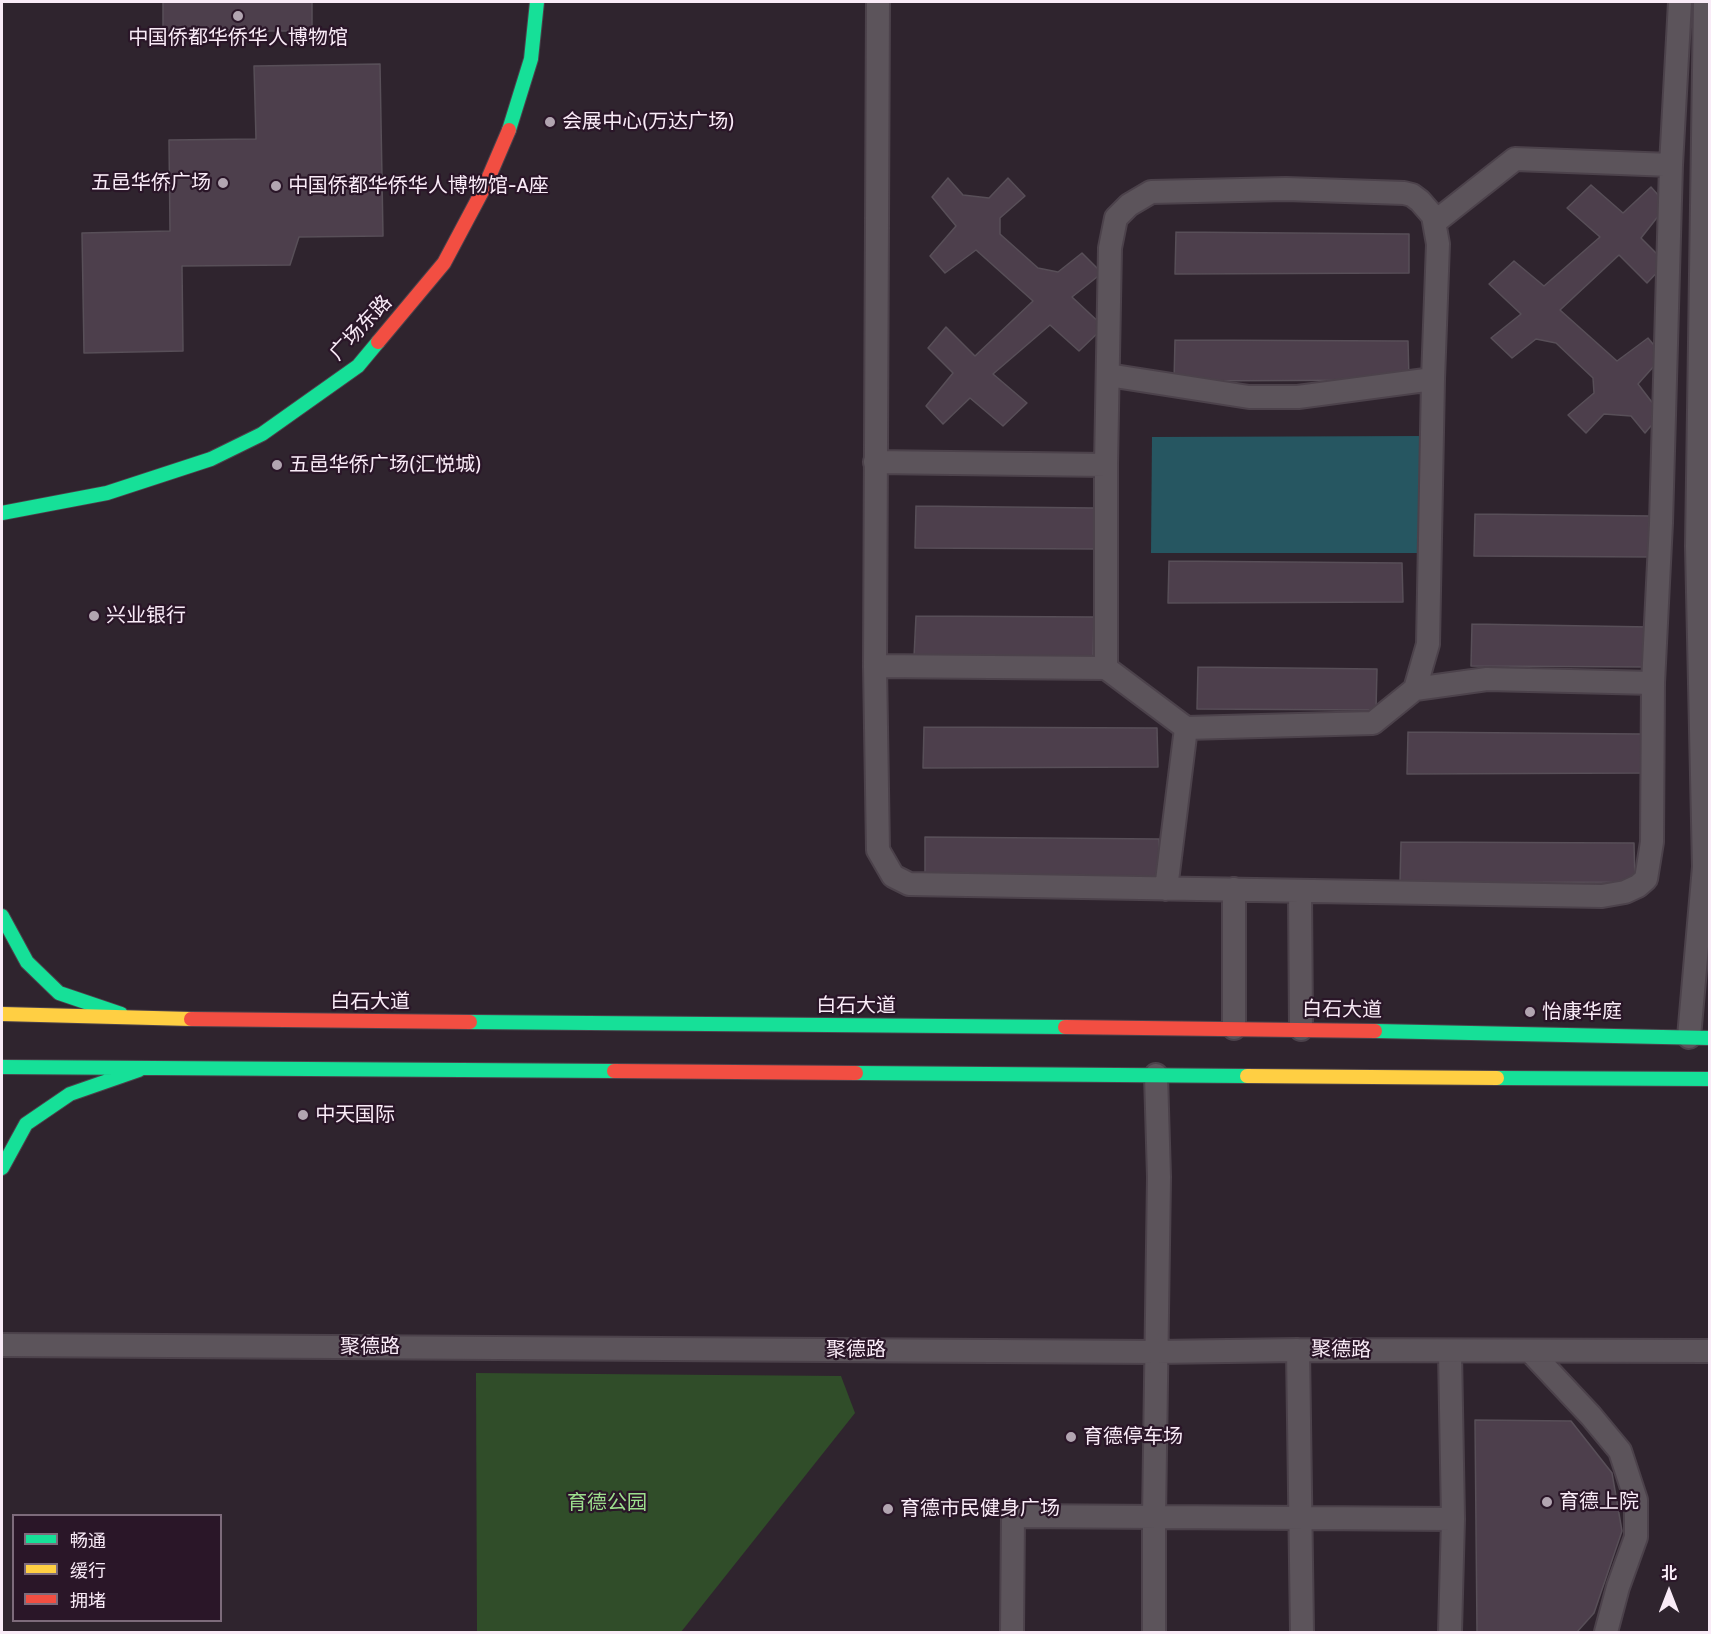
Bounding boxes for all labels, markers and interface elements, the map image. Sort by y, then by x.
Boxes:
marker: 中国侨都华侨华人博物馆 [231,9,245,23]
place label: 中国侨都华侨华人博物馆 [128,26,348,50]
place label: 会展中心(万达广场) [562,110,735,134]
marker: 会展中心(万达广场) [543,115,557,129]
place label: 五邑华侨广场 [91,171,211,195]
place label: 中国侨都华侨华人博物馆-A座 [288,174,549,198]
marker: 五邑华侨广场 [216,176,230,190]
marker: 中国侨都华侨华人博物馆-A座 [269,179,283,193]
street label: 广场东路 [325,291,397,365]
place label: 五邑华侨广场(汇悦城) [289,453,482,477]
marker: 五邑华侨广场(汇悦城) [270,458,284,472]
place label: 兴业银行 [106,604,186,628]
marker: 兴业银行 [87,609,101,623]
street label: 白石大道 [330,990,410,1014]
street label: 白石大道 [816,994,896,1018]
street label: 白石大道 [1302,997,1382,1023]
place label: 怡康华庭 [1542,1000,1622,1024]
marker: 怡康华庭 [1523,1005,1537,1019]
place label: 中天国际 [315,1103,395,1127]
marker: 中天国际 [296,1108,310,1122]
street label: 聚德路 [340,1335,400,1359]
street label: 聚德路 [1311,1337,1371,1363]
street label: 聚德路 [826,1338,886,1362]
place label: 育德停车场 [1083,1425,1183,1449]
marker: 育德停车场 [1064,1430,1078,1444]
place label: 育德上院 [1559,1490,1639,1514]
park label: 育德公园 [567,1491,647,1515]
marker: 育德上院 [1540,1495,1554,1509]
place label: 育德市民健身广场 [900,1497,1060,1521]
marker: 育德市民健身广场 [881,1502,895,1516]
legend [12,1514,222,1622]
text: 畅通 [70,1530,106,1552]
text: 缓行 [70,1560,106,1582]
north arrow [1639,1562,1699,1622]
text: 北 [1661,1564,1677,1583]
text: 拥堵 [70,1590,106,1612]

